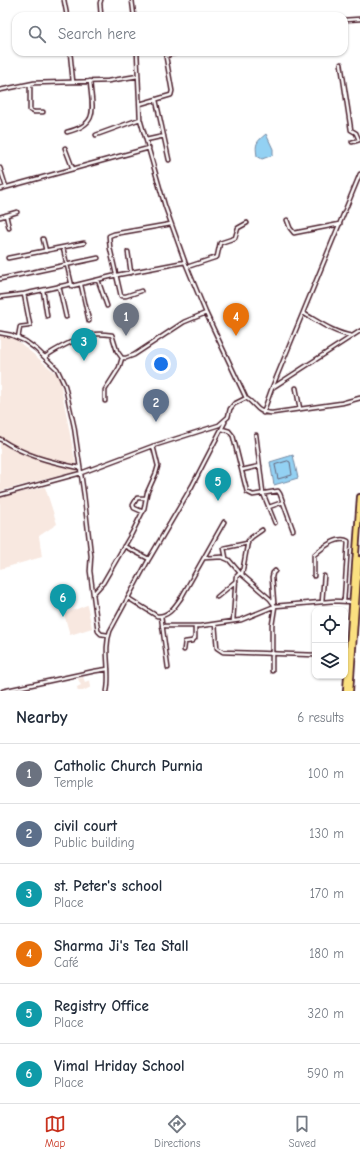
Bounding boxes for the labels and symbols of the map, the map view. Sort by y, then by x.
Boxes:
pin: 1 [113,303,139,336]
pin: 4 [223,303,249,336]
pin: 3 [71,328,97,361]
your location [151,354,171,374]
pin: 2 [143,389,169,422]
pin: 5 [205,468,231,501]
pin: 6 [50,584,76,617]

